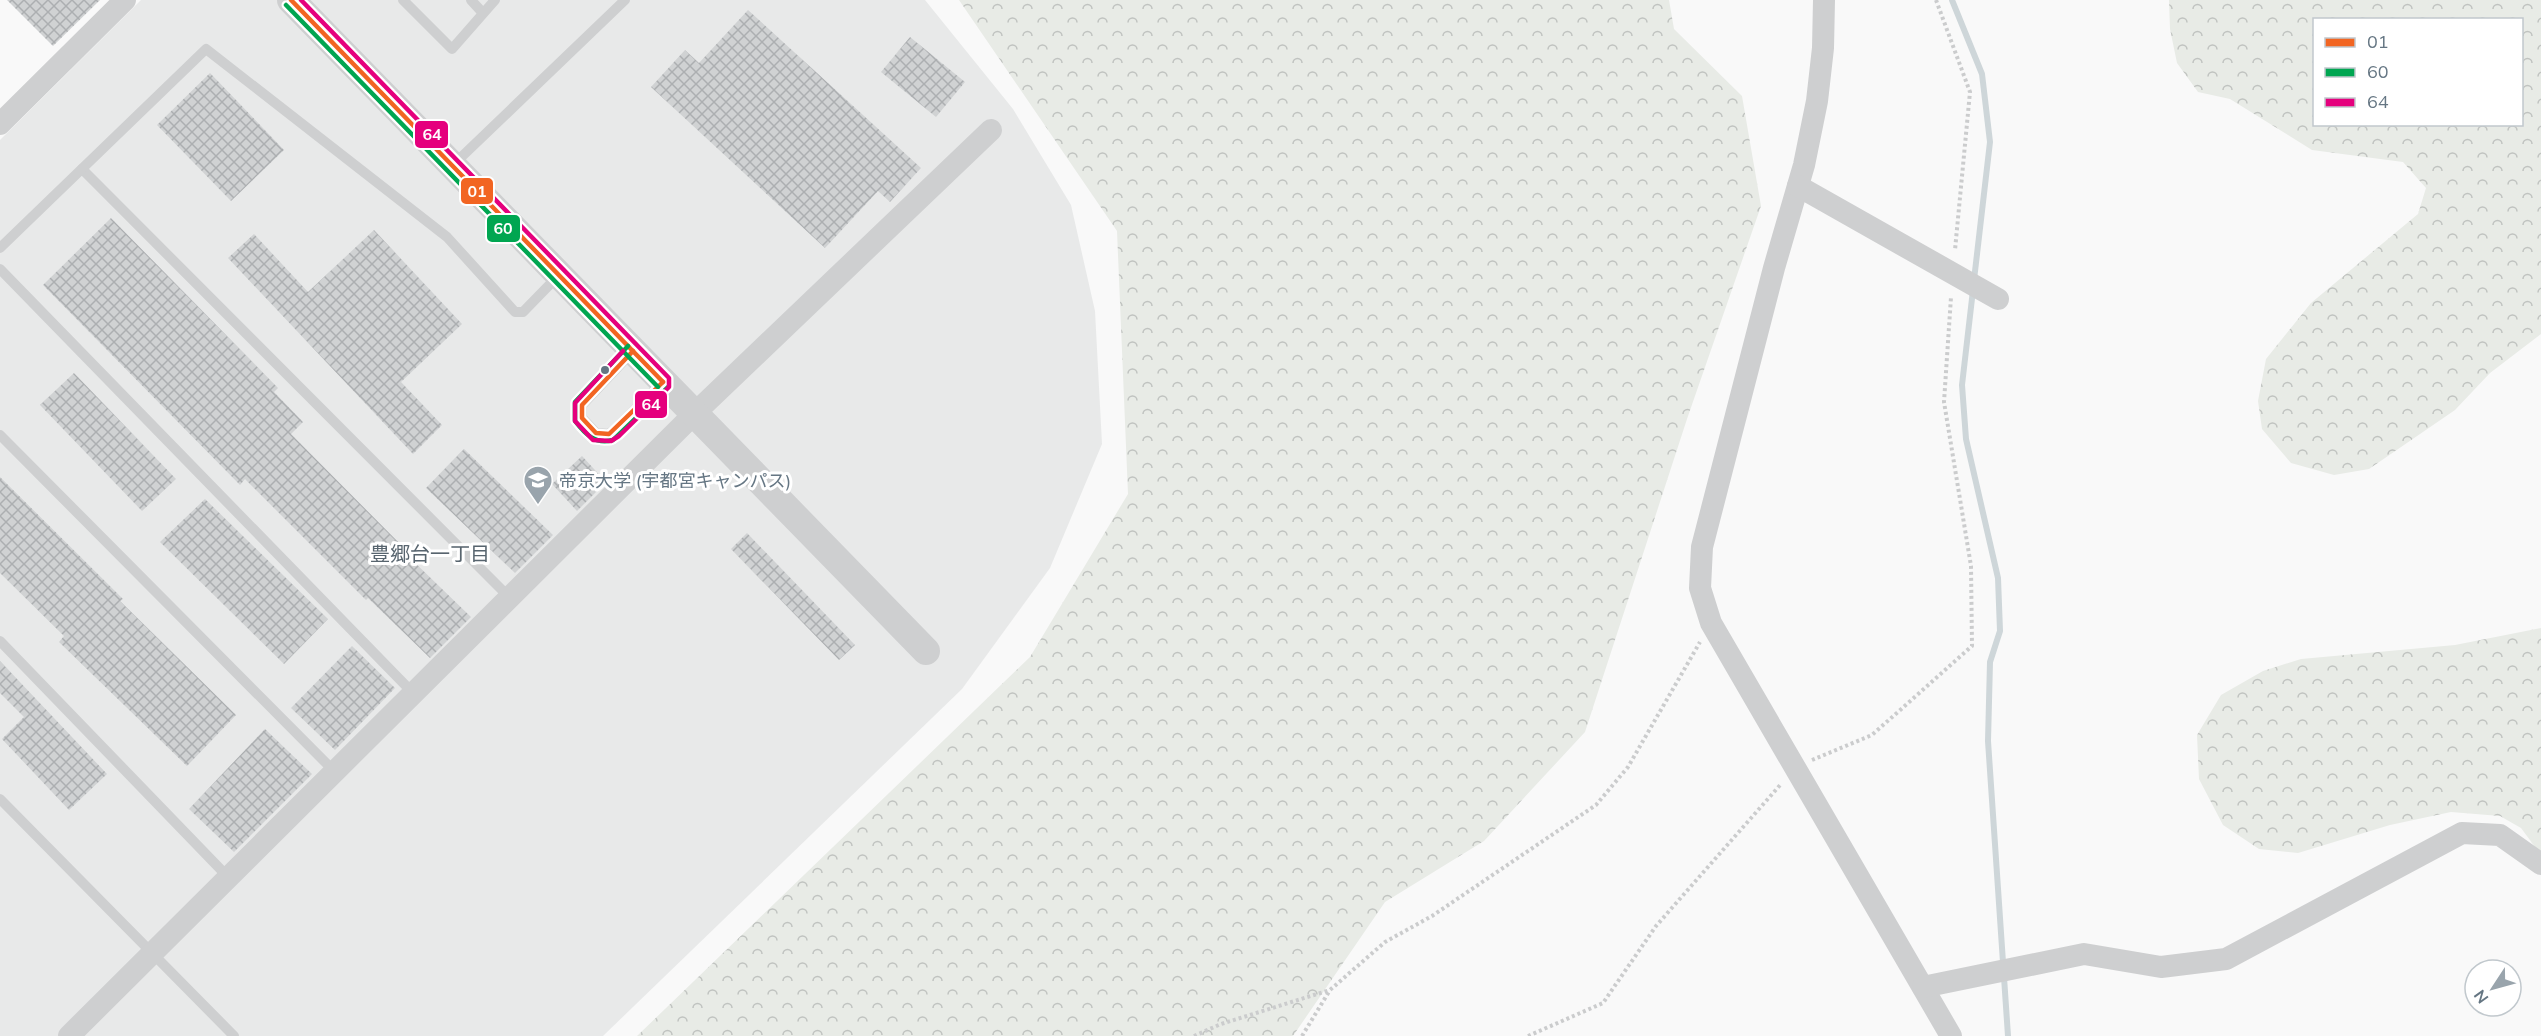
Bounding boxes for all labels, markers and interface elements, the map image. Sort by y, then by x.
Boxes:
legend [2313,18,2523,126]
text: 01 [2367,30,2389,53]
text: 60 [2367,60,2389,83]
text: 64 [2367,90,2389,113]
line badge: 64 [414,120,449,149]
text: 64 [422,124,442,144]
line badge: 01 [460,177,494,205]
text: 01 [467,181,487,201]
line badge: 60 [486,214,521,243]
text: 60 [493,218,513,238]
unlabelled marker [599,364,611,376]
line badge: 64 [634,390,668,419]
text: 64 [641,394,661,414]
school or university icon: 帝京大学 (宇都宮キャンパス) [522,464,554,506]
place label: 帝京大学 (宇都宮キャンパス) [559,469,791,492]
district label: 豊郷台一丁目 [370,541,490,566]
north arrow [2463,958,2523,1018]
text: N [2469,986,2493,1008]

